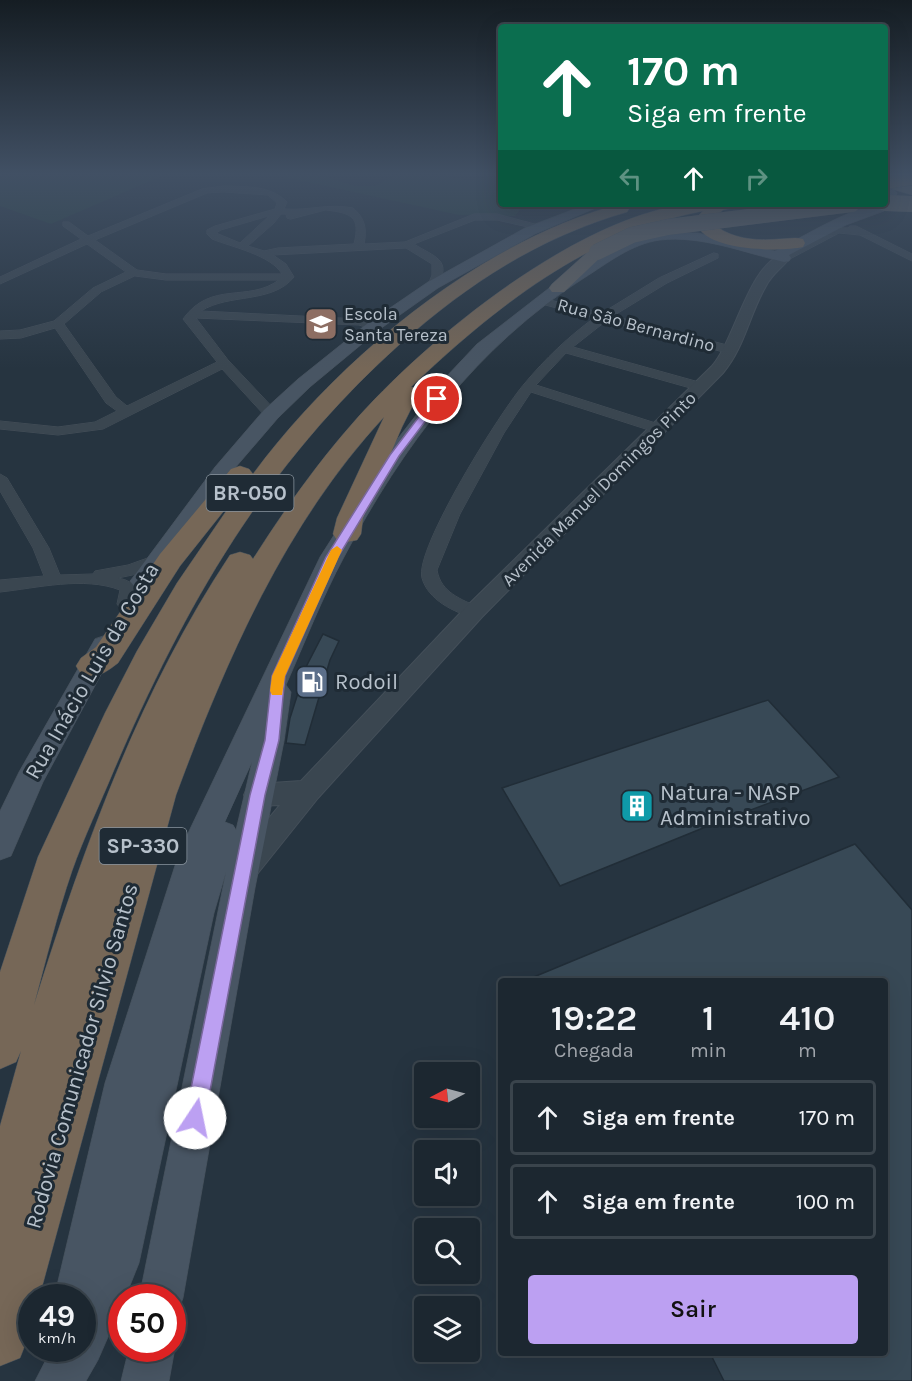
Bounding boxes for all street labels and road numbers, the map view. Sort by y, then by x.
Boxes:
street label: Rua São Bernardino [555,293,717,357]
street label: Avenida Manuel Domingos Pinto [497,387,701,591]
road number: BR-050 [206,475,294,511]
street label: Rua Inácio Luis da Costa [19,558,165,784]
road number: SP-330 [100,828,186,864]
street label: Rodovia Comunicador Silvio Santos [20,880,144,1232]

